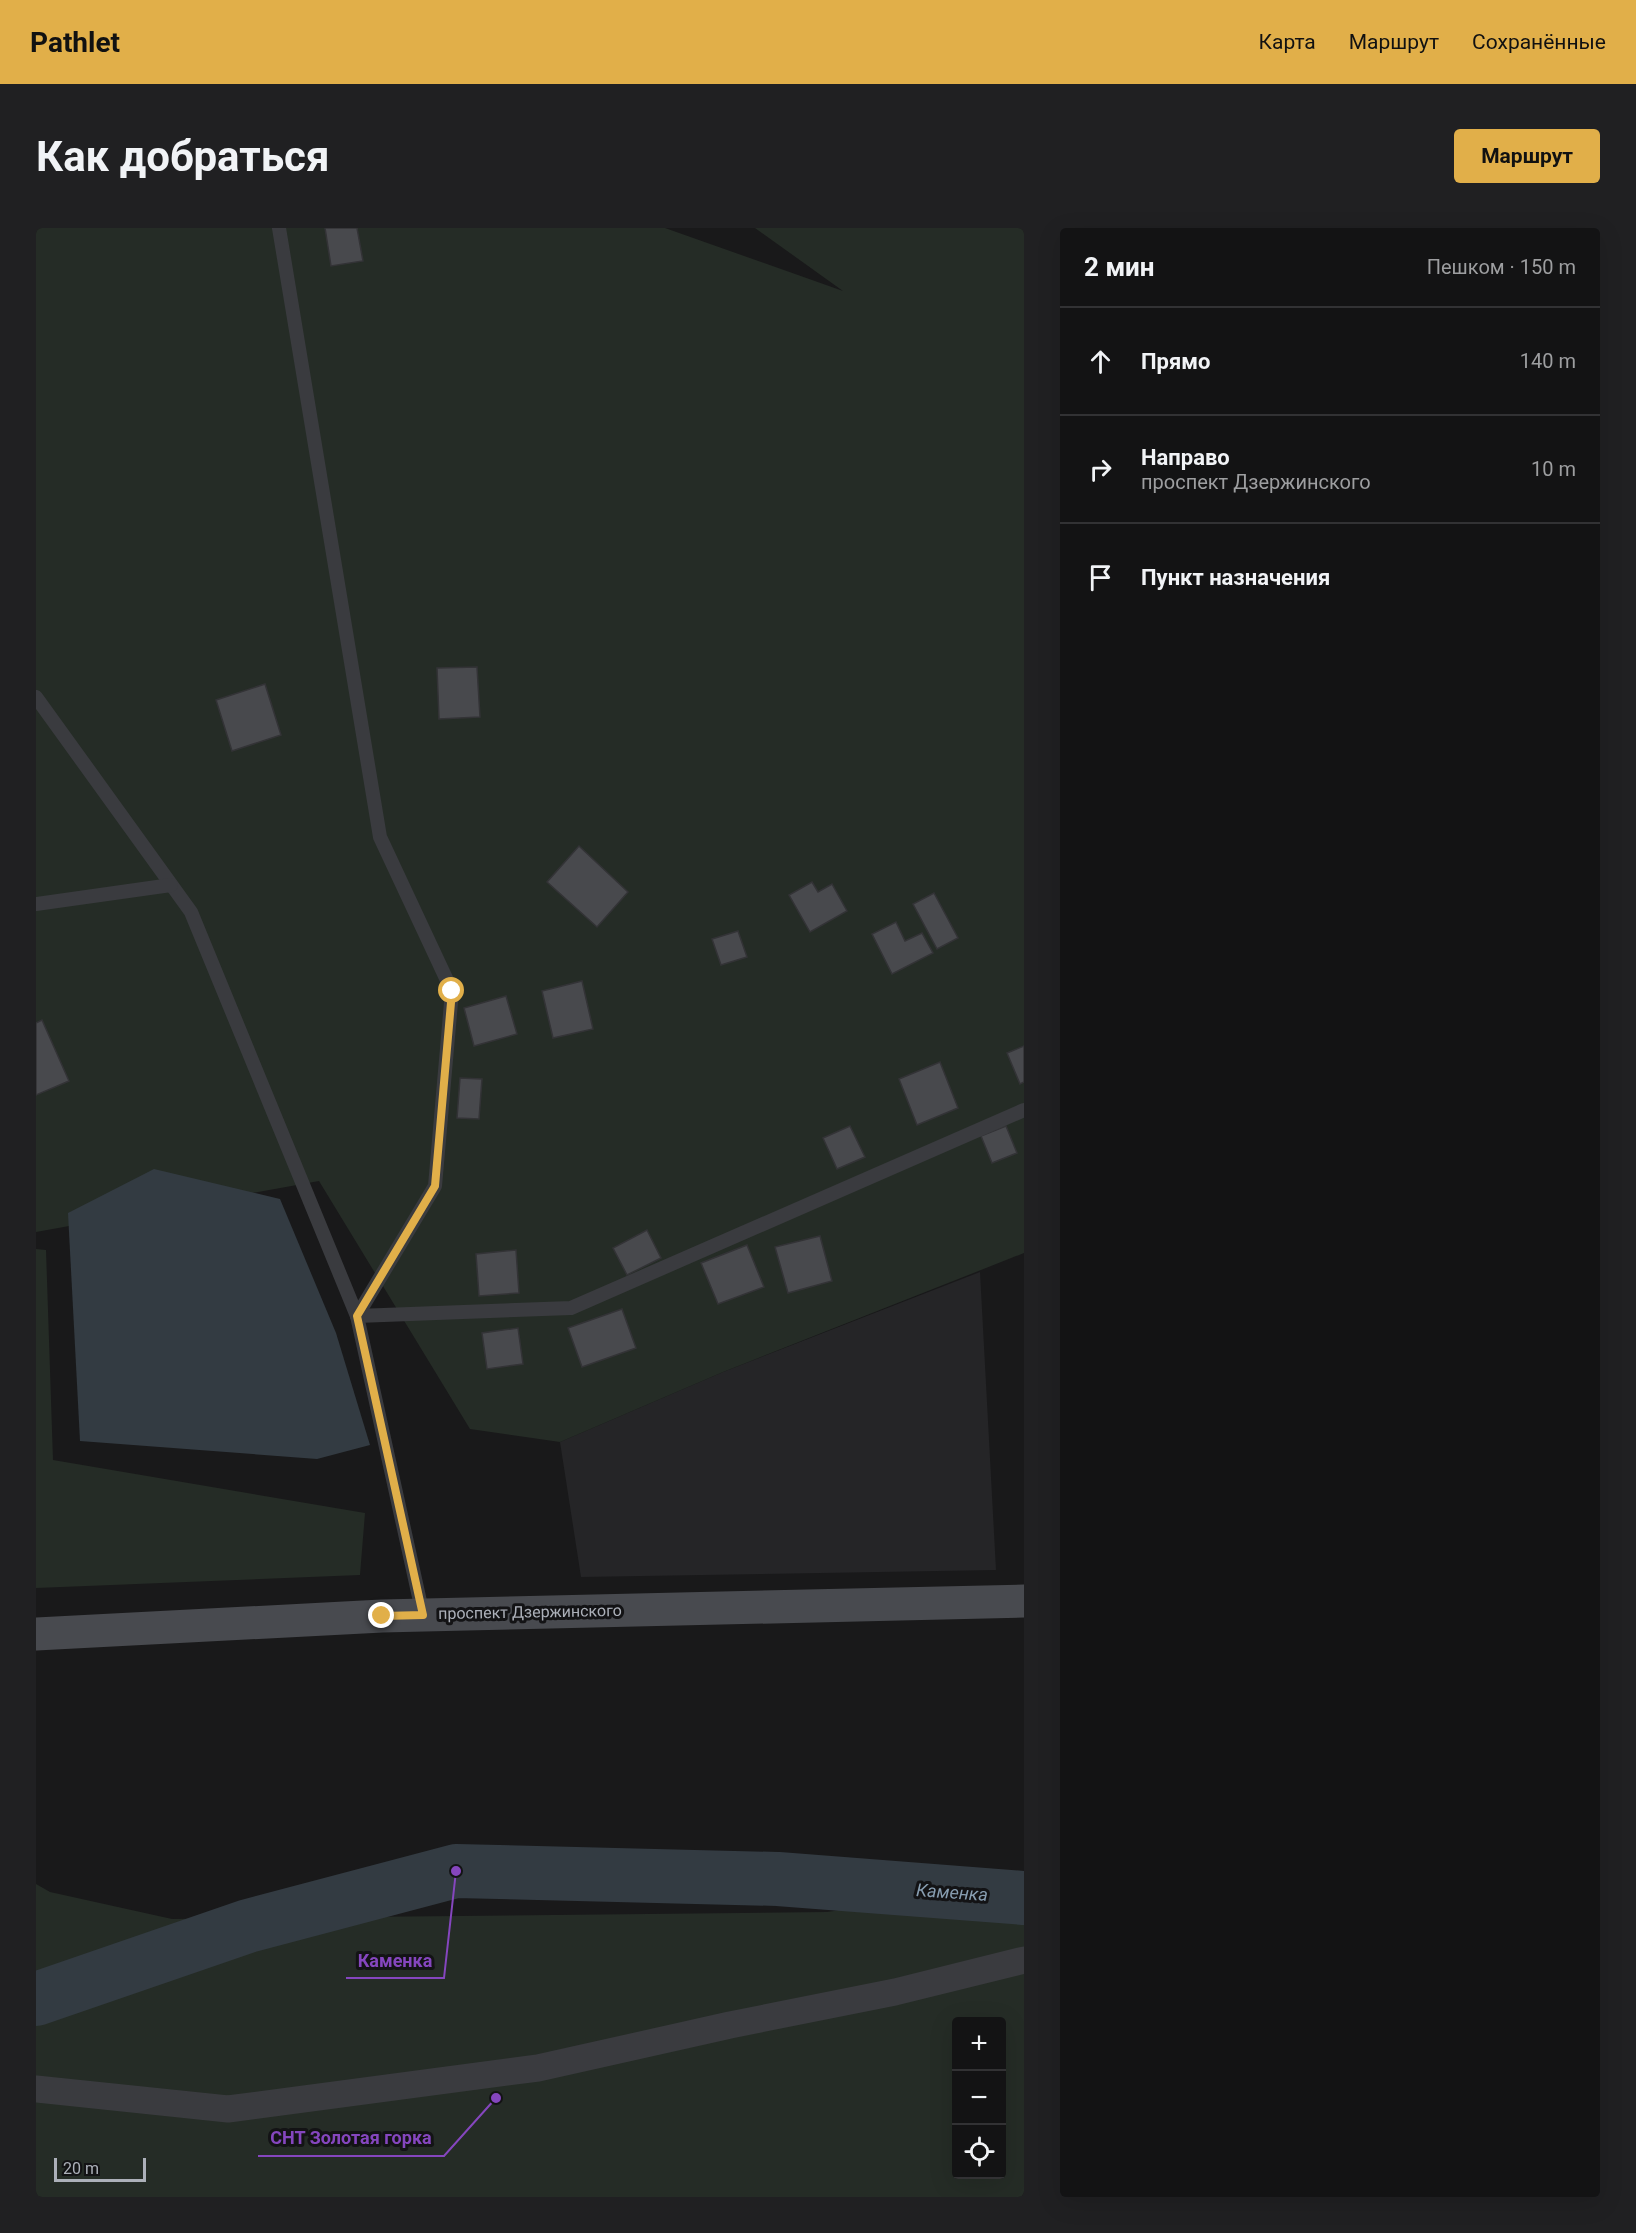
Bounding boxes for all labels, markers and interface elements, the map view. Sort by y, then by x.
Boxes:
text: Pathlet [30,26,120,59]
text: Карта [1259,30,1316,54]
text: Маршрут [1349,30,1439,54]
text: Сохранённые [1472,30,1606,54]
button: Маршрут [1454,129,1600,183]
text: Как добраться [36,132,330,181]
text: 2 мин [1084,252,1155,282]
text: Пешком · 150 m [1427,255,1576,279]
icon: ahead [1084,345,1117,378]
text: Прямо [1141,349,1210,374]
text: 140 m [1520,349,1576,373]
text: Направо [1141,445,1230,470]
icon: right [1084,453,1117,486]
text: 10 m [1531,457,1576,481]
text: проспект Дзержинского [1141,470,1371,494]
icon: arrive [1084,561,1117,594]
text: Пункт назначения [1141,565,1330,590]
route start [438,977,464,1003]
street label: проспект Дзержинского [438,1601,622,1623]
route end [368,1602,394,1628]
water label: Каменка [915,1879,989,1905]
callout: Каменка [346,1942,444,1978]
text: Каменка [358,1950,433,1971]
map controls [952,2017,1006,2179]
button: + [952,2017,1006,2071]
button: − [952,2071,1006,2125]
callout: СНТ Золотая горка [258,2120,444,2156]
button: locate [952,2125,1006,2179]
text: СНТ Золотая горка [270,2127,432,2148]
scale bar [54,2155,146,2182]
text: 20 m [63,2159,99,2178]

